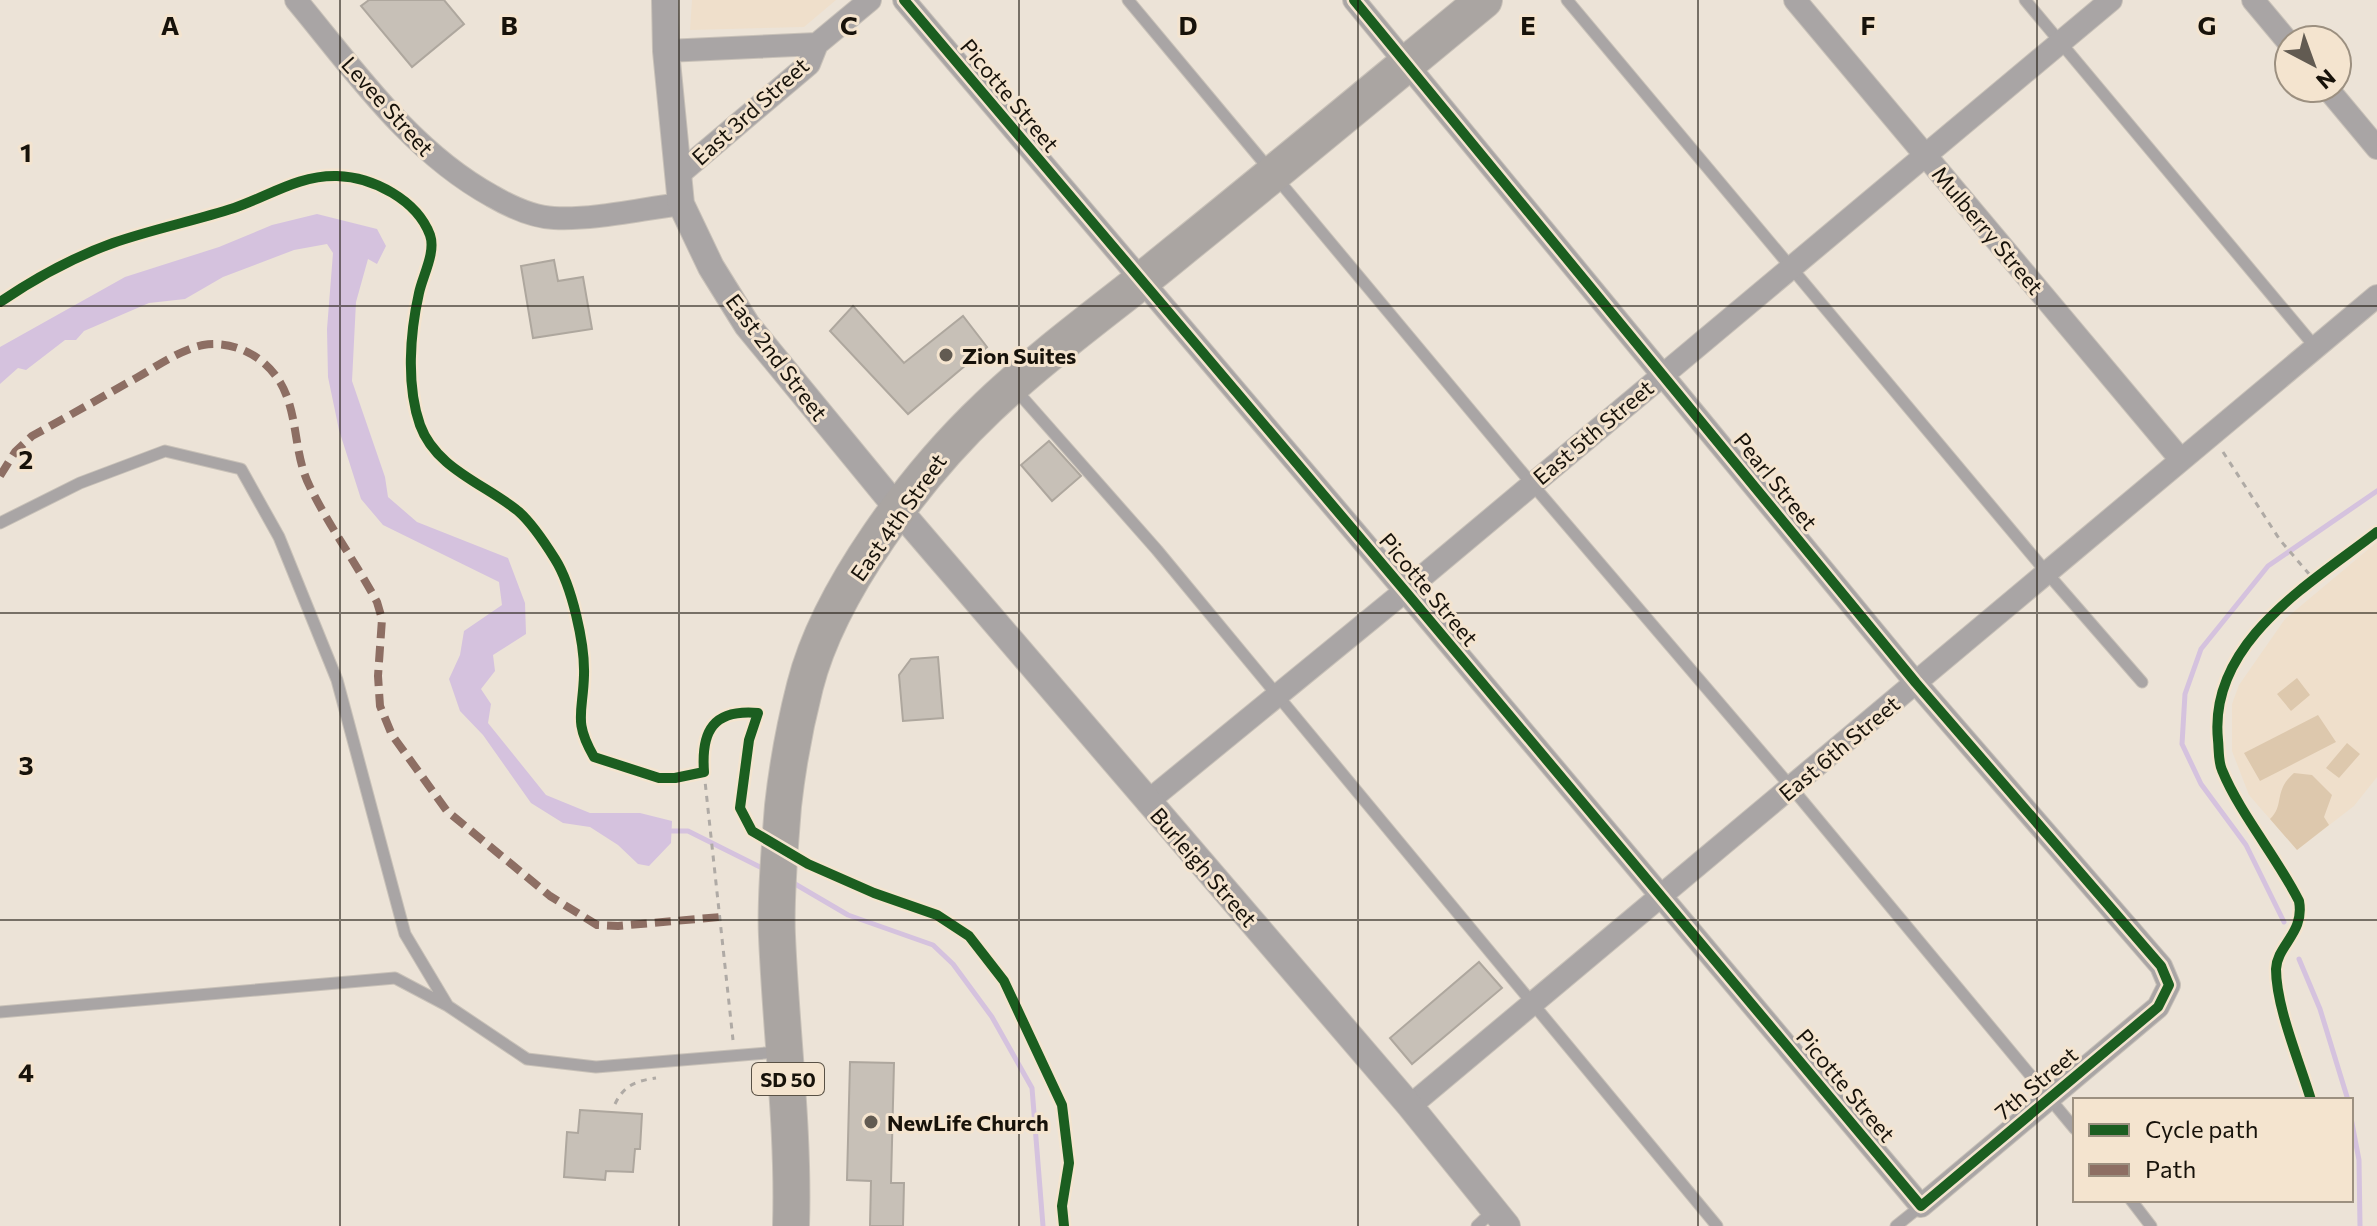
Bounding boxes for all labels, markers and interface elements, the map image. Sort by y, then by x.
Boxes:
text: A [161,9,180,40]
text: B [500,9,518,40]
text: C [840,9,858,40]
text: D [1178,9,1198,40]
text: E [1520,9,1536,40]
text: F [1860,9,1876,40]
text: G [2198,9,2216,40]
north arrow [2273,24,2353,104]
street label: Picotte Street [955,33,1065,157]
street label: Levee Street [336,51,440,161]
street label: East 3rd Street [686,52,814,170]
text: N [2311,64,2342,95]
text: 1 [20,136,32,167]
street label: Mulberry Street [1927,160,2049,300]
street label: East 2nd Street [721,288,833,426]
place label: Zion Suites [962,342,1076,369]
marker: Zion Suites [937,346,955,364]
street label: East 5th Street [1527,374,1659,490]
street label: Pearl Street [1729,427,1823,535]
text: 2 [19,443,33,474]
street label: East 4th Street [844,448,952,586]
street label: Picotte Street [1374,527,1484,651]
street label: East 6th Street [1773,690,1905,806]
text: 3 [18,749,34,780]
street label: Burleigh Street [1145,802,1263,932]
street label: Picotte Street [1791,1023,1901,1147]
street label: 7th Street [1989,1041,2083,1125]
text: 4 [18,1056,34,1087]
road number: SD 50 [752,1063,824,1095]
legend [2073,1098,2353,1202]
place label: NewLife Church [887,1109,1049,1136]
marker: NewLife Church [862,1113,880,1131]
text: Cycle path [2145,1114,2259,1143]
text: Path [2145,1154,2196,1183]

